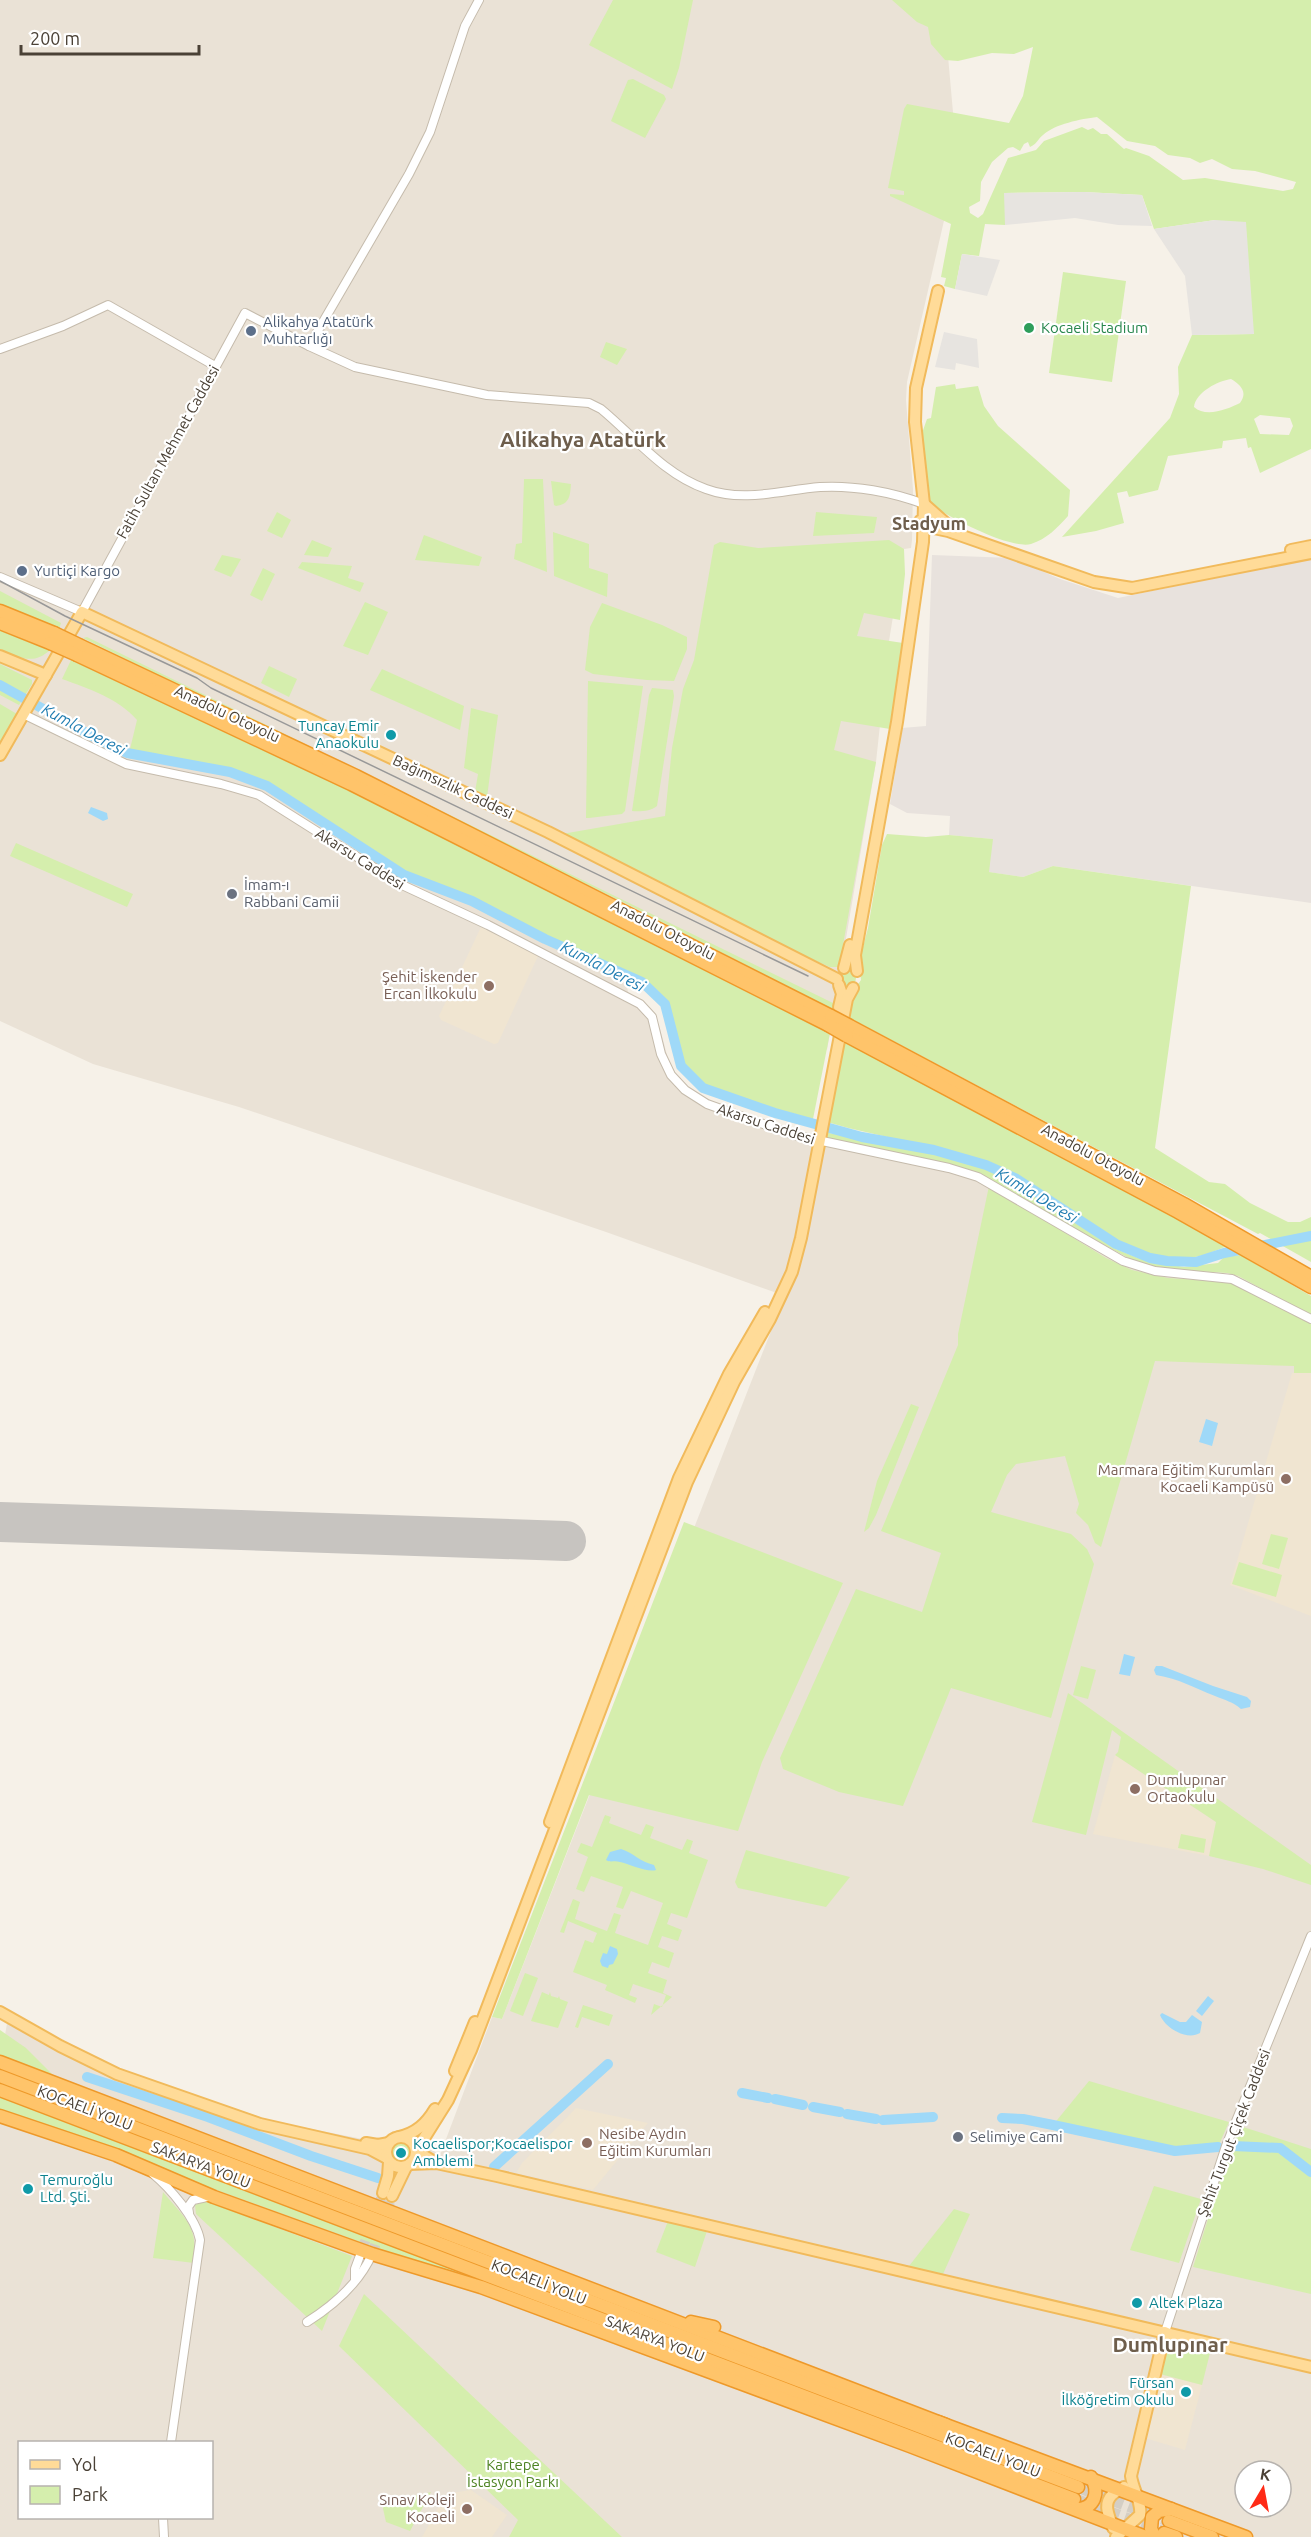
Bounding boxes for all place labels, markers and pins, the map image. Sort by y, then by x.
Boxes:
place label: Alikahya Atatürk Muhtarlığı [263,313,374,347]
place label: Kocaeli Stadium [1041,319,1148,336]
marker: Kocaeli Stadium [1022,321,1036,335]
marker: Alikahya Atatürk Muhtarlığı [244,324,258,338]
place label: Yurtiçi Kargo [34,562,120,579]
marker: Yurtiçi Kargo [15,564,29,578]
place label: Tuncay Emir Anaokulu [298,717,379,751]
marker: Tuncay Emir Anaokulu [384,728,398,742]
place label: İmam-ı Rabbani Camii [244,876,339,910]
marker: İmam-ı Rabbani Camii [225,887,239,901]
place label: Şehit İskender Ercan İlkokulu [382,968,477,1002]
marker: Şehit İskender Ercan İlkokulu [482,979,496,993]
place label: Marmara Eğitim Kurumları Kocaeli Kampüsü [1098,1461,1274,1495]
marker: Marmara Eğitim Kurumları Kocaeli Kampüsü [1279,1472,1293,1486]
place label: Dumlupınar Ortaokulu [1147,1771,1226,1805]
marker: Dumlupınar Ortaokulu [1128,1782,1142,1796]
place label: Nesibe Aydın Eğitim Kurumları [599,2125,711,2159]
place label: Selimiye Cami [970,2128,1063,2145]
marker: Selimiye Cami [951,2130,965,2144]
place label: Kocaelispor;Kocaelispor Amblemi [413,2135,573,2169]
marker: Nesibe Aydın Eğitim Kurumları [580,2136,594,2150]
marker: Kocaelispor;Kocaelispor Amblemi [394,2146,408,2160]
place label: Temuroğlu Ltd. Şti. [40,2171,113,2205]
marker: Temuroğlu Ltd. Şti. [21,2182,35,2196]
place label: Altek Plaza [1149,2294,1223,2311]
marker: Altek Plaza [1130,2296,1144,2310]
place label: Fürsan İlköğretim Okulu [1061,2374,1174,2408]
marker: Fürsan İlköğretim Okulu [1179,2385,1193,2399]
place label: Sınav Koleji Kocaeli [379,2491,455,2525]
marker: Sınav Koleji Kocaeli [460,2502,474,2516]

